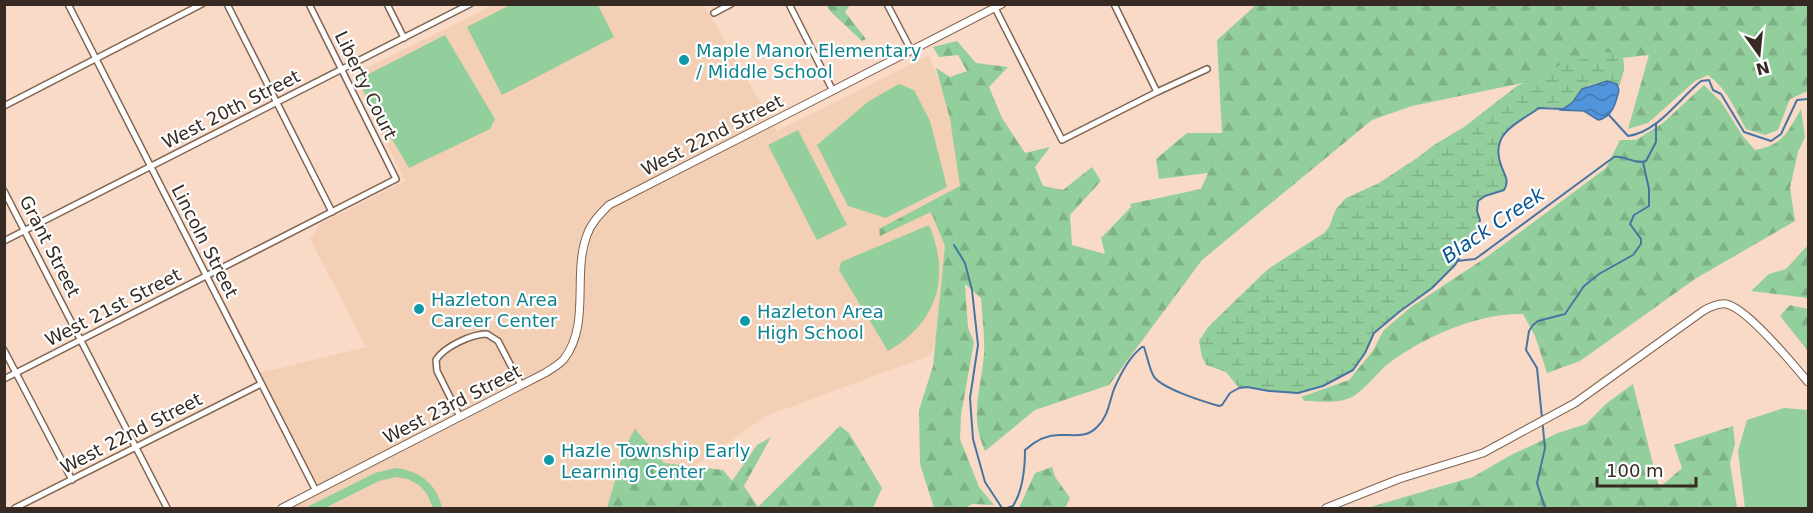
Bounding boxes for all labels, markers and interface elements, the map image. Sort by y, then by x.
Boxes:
north arrow [1729,24,1789,84]
street label: Liberty Court [331,27,401,143]
place label: Maple Manor Elementary / Middle School [696,40,922,82]
marker: Maple Manor Elementary / Middle School [677,53,691,67]
text: N [1754,57,1772,79]
street label: West 20th Street [159,65,303,153]
street label: West 22nd Street [638,90,786,180]
street label: Lincoln Street [167,181,243,301]
water label: Black Creek [1437,181,1550,268]
street label: Grant Street [15,192,85,300]
street label: West 21st Street [42,264,184,350]
place label: Hazleton Area Career Center [431,289,558,331]
place label: Hazleton Area High School [757,301,884,343]
marker: Hazleton Area Career Center [412,302,426,316]
marker: Hazleton Area High School [738,314,752,328]
street label: West 23rd Street [380,360,524,448]
street label: West 22nd Street [57,388,205,478]
place label: Hazle Township Early Learning Center [561,440,751,482]
scale bar [1597,450,1696,488]
marker: Hazle Township Early Learning Center [542,453,556,467]
text: 100 m [1606,460,1664,481]

